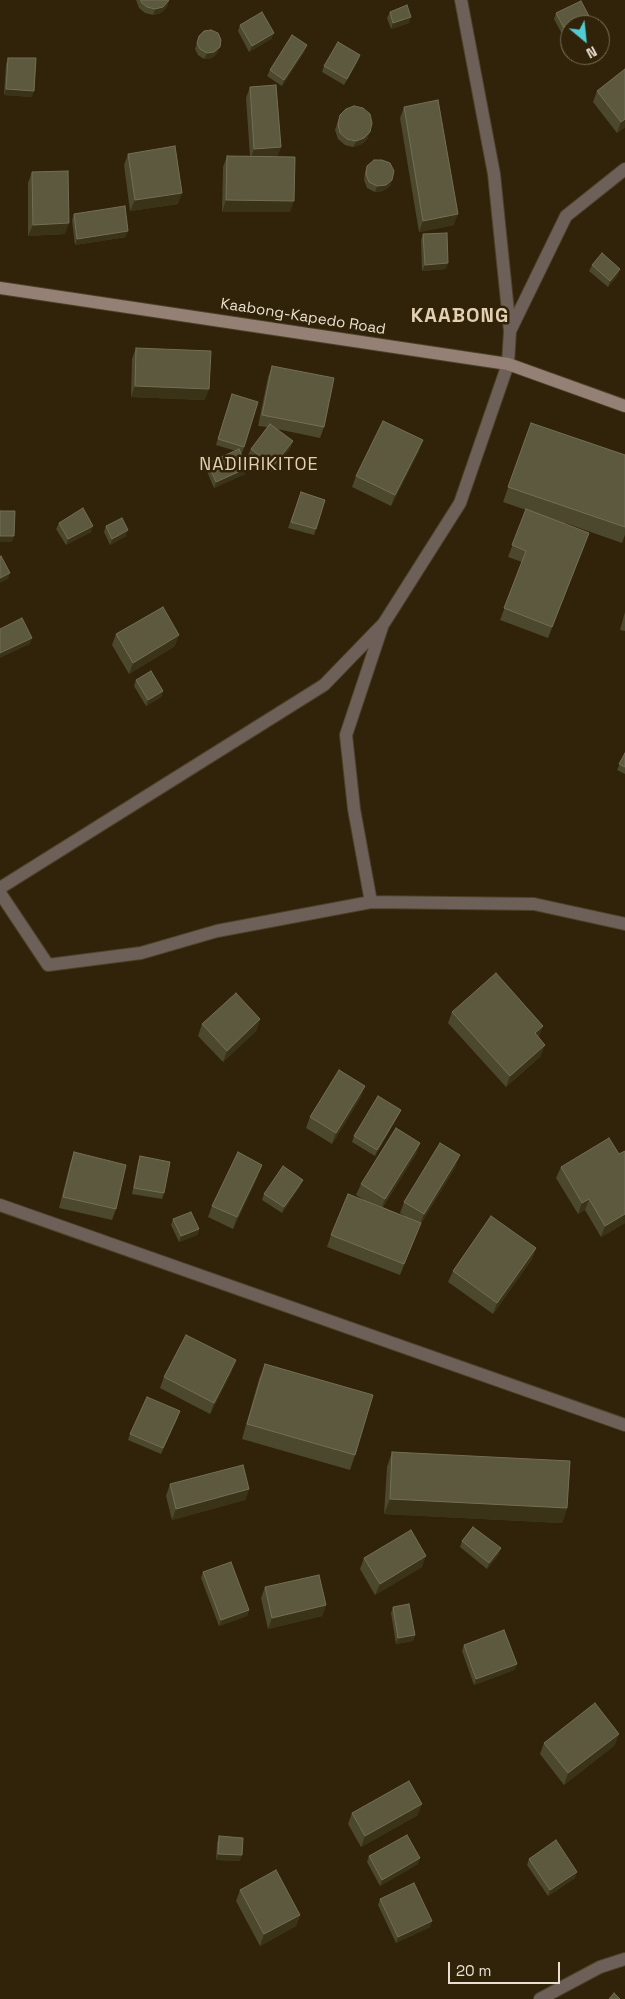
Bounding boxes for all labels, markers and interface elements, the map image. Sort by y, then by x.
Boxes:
north arrow [560,15,610,65]
text: N [583,42,600,63]
street label: Kaabong-Kapedo Road [219,295,387,339]
district label: KAABONG [410,305,510,329]
district label: NADIIRIKITOE [198,454,320,476]
scale bar [450,1952,562,1984]
text: 20 m [456,1961,491,1980]

